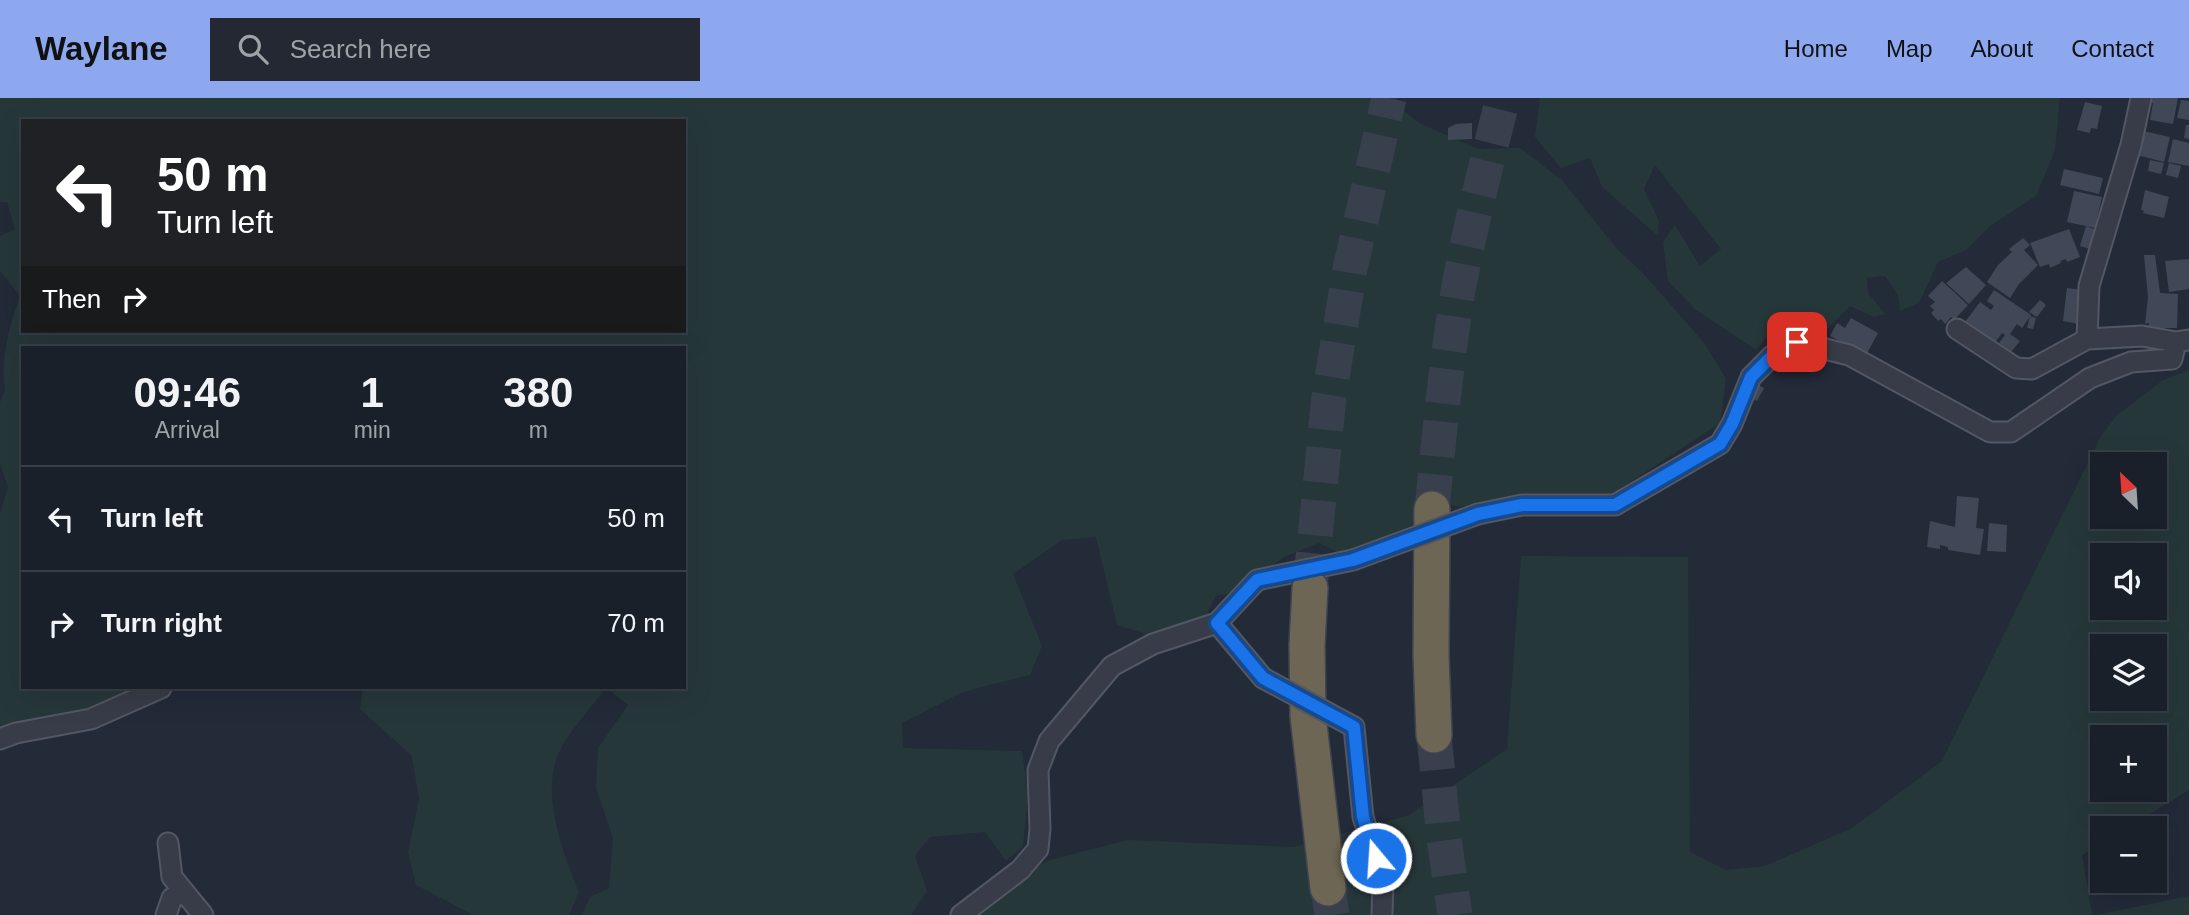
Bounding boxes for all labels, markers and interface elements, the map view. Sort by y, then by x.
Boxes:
search box [210,18,700,81]
text: Waylane [35,30,168,67]
icon: search [234,30,272,68]
text: Search here [290,34,431,64]
text: Home [1784,35,1848,62]
text: Map [1886,35,1933,62]
text: About [1971,35,2033,62]
text: Contact [2071,35,2154,62]
icon: left [42,147,133,238]
text: 50 m [157,147,269,201]
text: Turn left [157,204,273,240]
icon: right [115,280,153,318]
text: Then [42,284,101,314]
pin [1767,312,1827,372]
icon: arrive [1778,323,1816,361]
text: 09:46 [134,369,241,416]
text: 1 [360,369,384,416]
text: 380 [503,369,573,416]
text: Arrival [155,417,220,443]
text: min [354,417,391,443]
text: m [529,417,548,443]
north arrow [2090,452,2166,528]
map controls [2090,452,2167,893]
icon: left [42,500,80,538]
text: Turn left [101,503,203,533]
text: 50 m [607,503,665,533]
button: sound [2090,543,2167,620]
icon: right [42,605,80,643]
text: Turn right [101,608,222,638]
text: 70 m [607,608,665,638]
button: layers [2090,634,2167,711]
button: + [2090,725,2167,802]
button: − [2090,816,2167,893]
position arrow [1339,821,1413,895]

